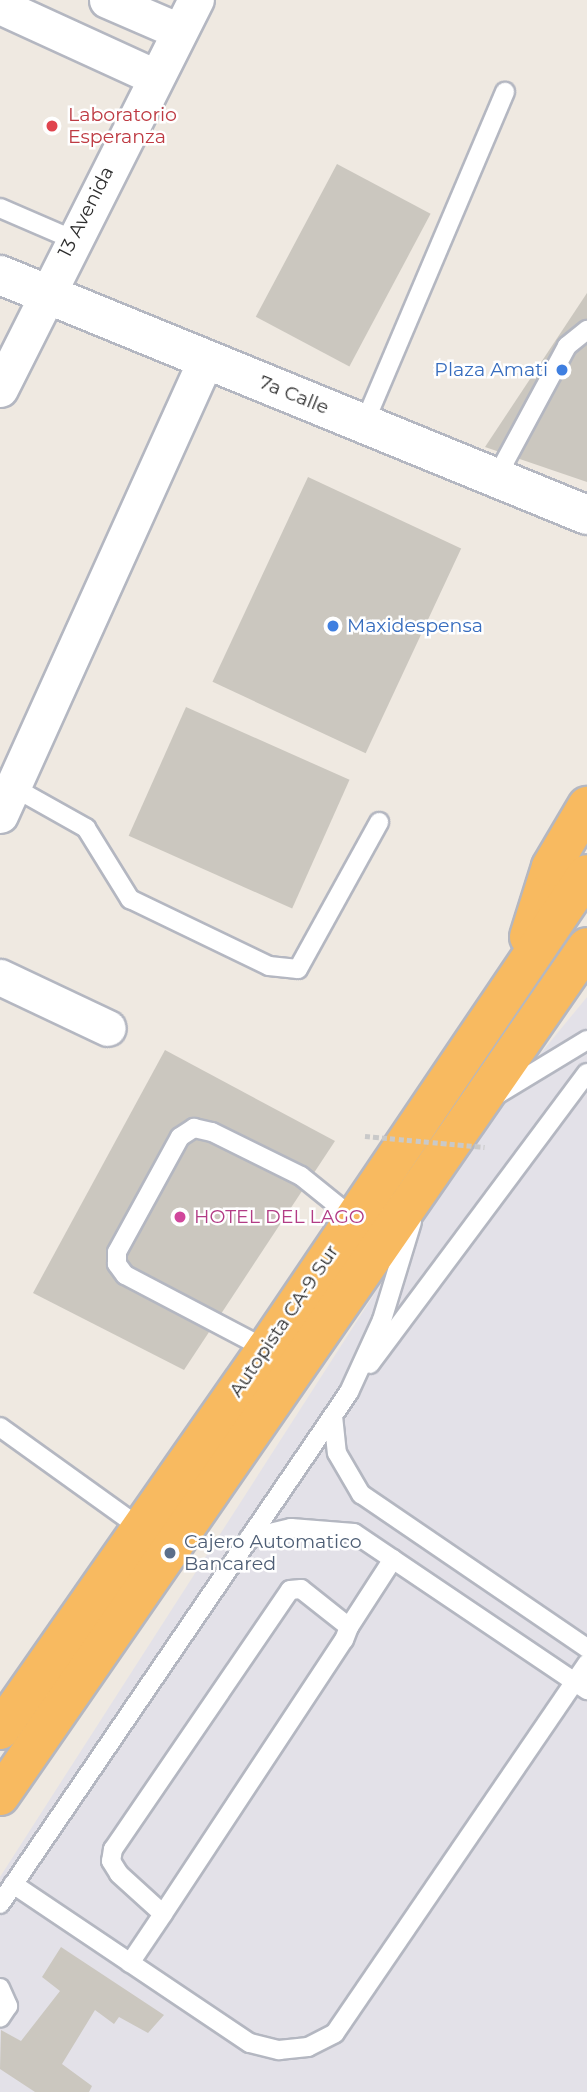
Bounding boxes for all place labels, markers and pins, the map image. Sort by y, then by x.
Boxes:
place label: Laboratorio Esperanza [68,104,177,148]
marker: Laboratorio Esperanza [42,116,62,136]
place label: Plaza Amati [434,359,548,381]
marker: Plaza Amati [554,362,570,378]
place label: Maxidespensa [347,615,483,637]
marker: Maxidespensa [325,618,341,634]
place label: HOTEL DEL LAGO [194,1206,365,1228]
marker: HOTEL DEL LAGO [172,1209,188,1225]
place label: Cajero Automatico Bancared [184,1531,362,1575]
marker: Cajero Automatico Bancared [162,1545,178,1561]

